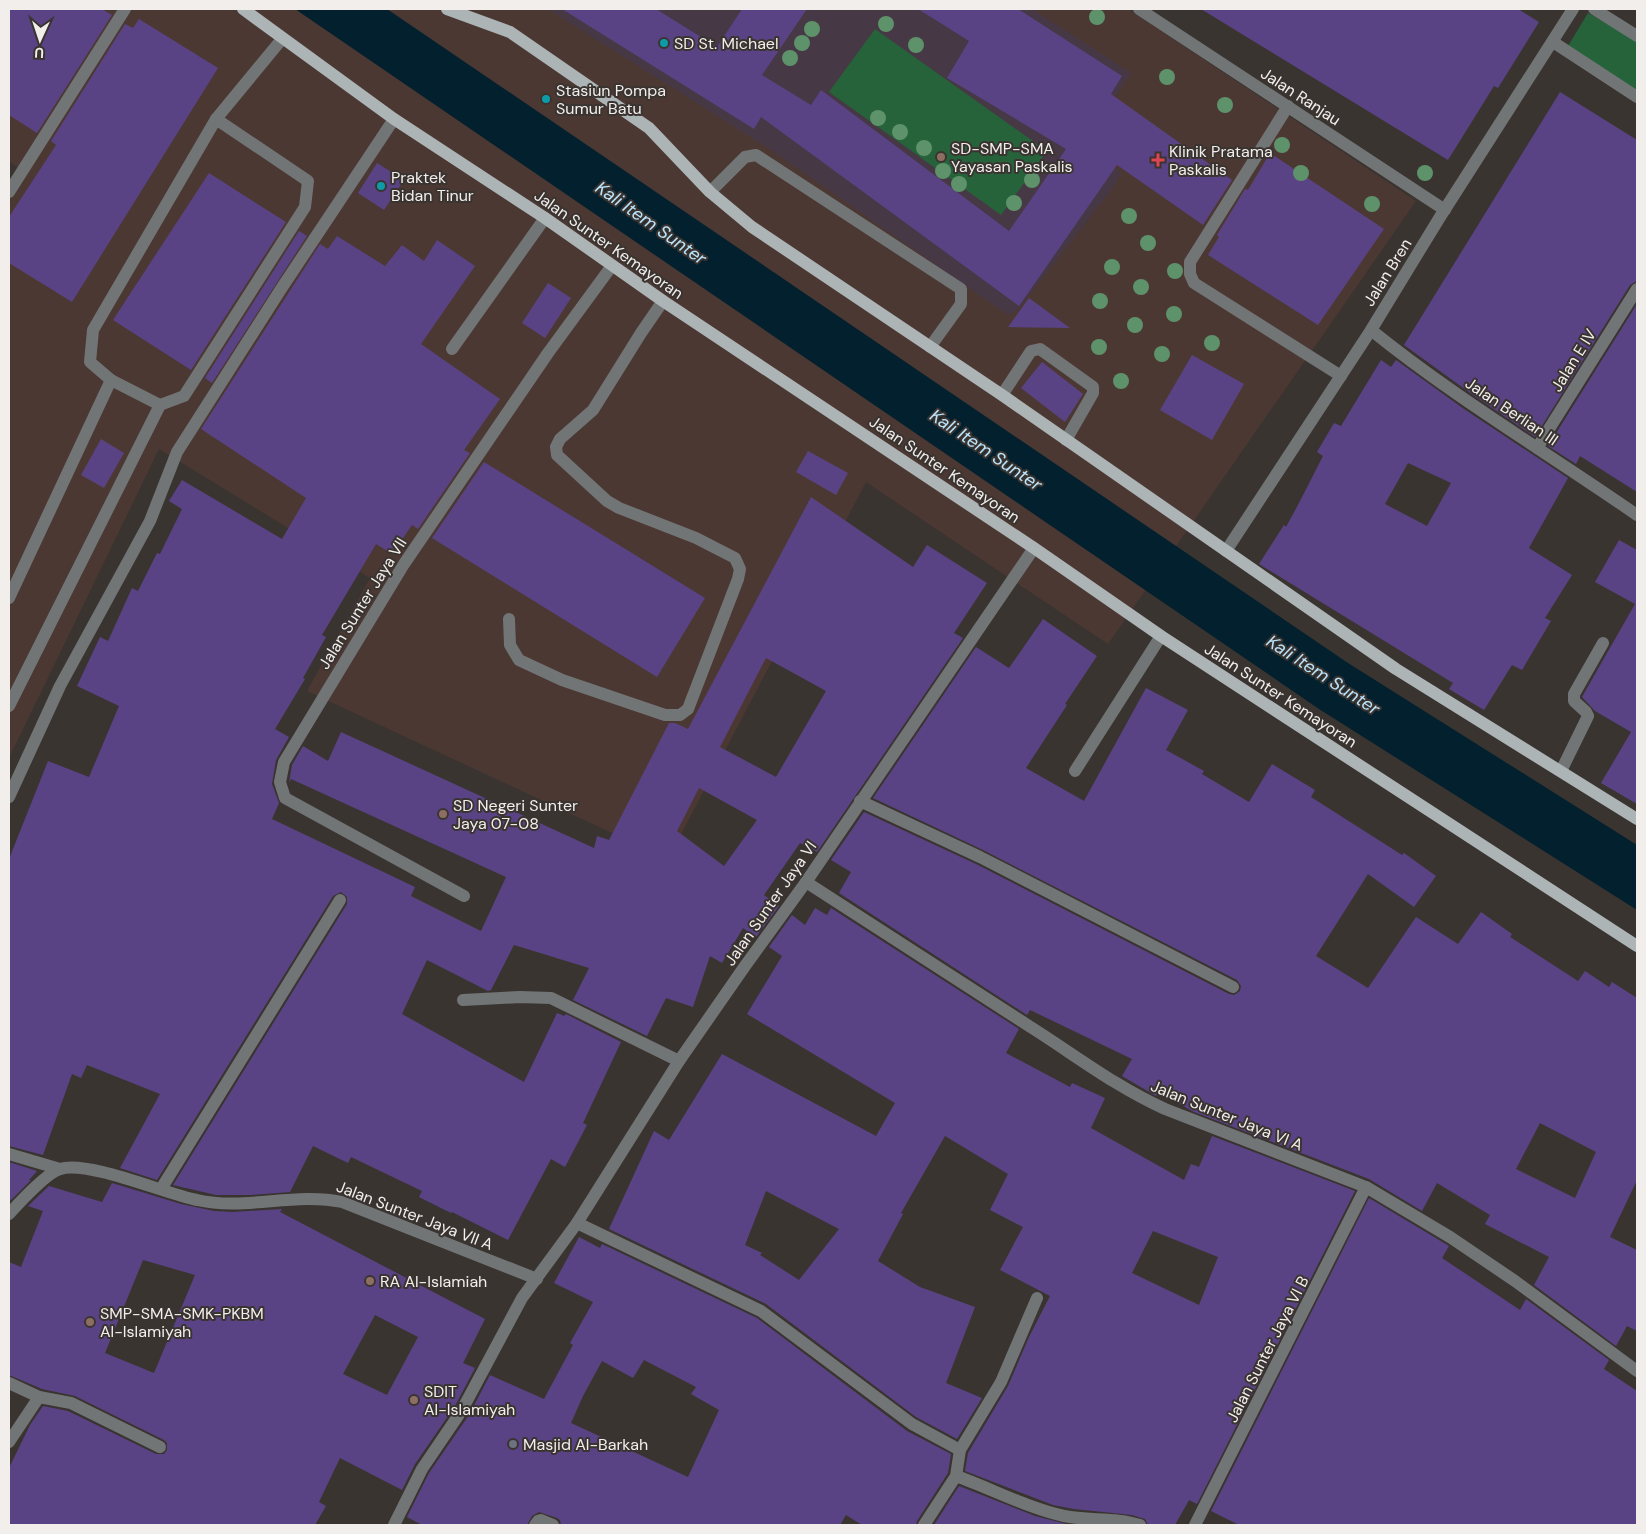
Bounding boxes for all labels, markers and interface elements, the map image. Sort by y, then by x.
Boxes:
north arrow [15,15,65,65]
place label: SD St. Michael [674,33,779,54]
marker: SD St. Michael [658,37,670,49]
text: U [34,44,45,62]
street label: Jalan Ranjau [1257,63,1345,130]
place label: Stasiun Pompa Sumur Batu [556,80,666,119]
marker: Stasiun Pompa Sumur Batu [540,93,552,105]
place label: SD-SMP-SMA Yayasan Paskalis [951,138,1073,177]
place label: Klinik Pratama Paskalis [1169,141,1273,180]
marker: SD-SMP-SMA Yayasan Paskalis [935,151,947,163]
marker: Klinik Pratama Paskalis [1151,153,1165,167]
place label: Praktek Bidan Tinur [391,167,474,206]
water label: Kali Item Sunter [591,176,712,271]
marker: Praktek Bidan Tinur [375,180,387,192]
street label: Jalan Sunter Kemayoran [530,185,687,304]
street label: Jalan Bren [1358,234,1416,310]
street label: Jalan E IV [1546,325,1601,396]
street label: Jalan Berlian III [1461,373,1562,450]
water label: Kali Item Sunter [925,404,1048,497]
street label: Jalan Sunter Kemayoran [865,411,1024,528]
street label: Jalan Sunter Jaya VII [313,533,411,673]
water label: Kali Item Sunter [1262,629,1385,721]
street label: Jalan Sunter Kemayoran [1201,638,1361,753]
place label: SD Negeri Sunter Jaya 07-08 [453,795,578,834]
marker: SD Negeri Sunter Jaya 07-08 [437,808,449,820]
street label: Jalan Sunter Jaya VI [719,837,821,970]
street label: Jalan Sunter Jaya VI A [1148,1075,1306,1156]
street label: Jalan Sunter Jaya VII A [333,1176,497,1255]
place label: RA Al-Islamiah [380,1271,487,1292]
street label: Jalan Sunter Jaya VI B [1221,1272,1313,1426]
marker: RA Al-Islamiah [364,1275,376,1287]
place label: SMP-SMA-SMK-PKBM Al-Islamiyah [100,1303,264,1342]
marker: SMP-SMA-SMK-PKBM Al-Islamiyah [84,1316,96,1328]
place label: SDIT Al-Islamiyah [424,1381,515,1420]
marker: SDIT Al-Islamiyah [408,1394,420,1406]
place label: Masjid Al-Barkah [523,1434,648,1455]
marker: Masjid Al-Barkah [507,1438,519,1450]

